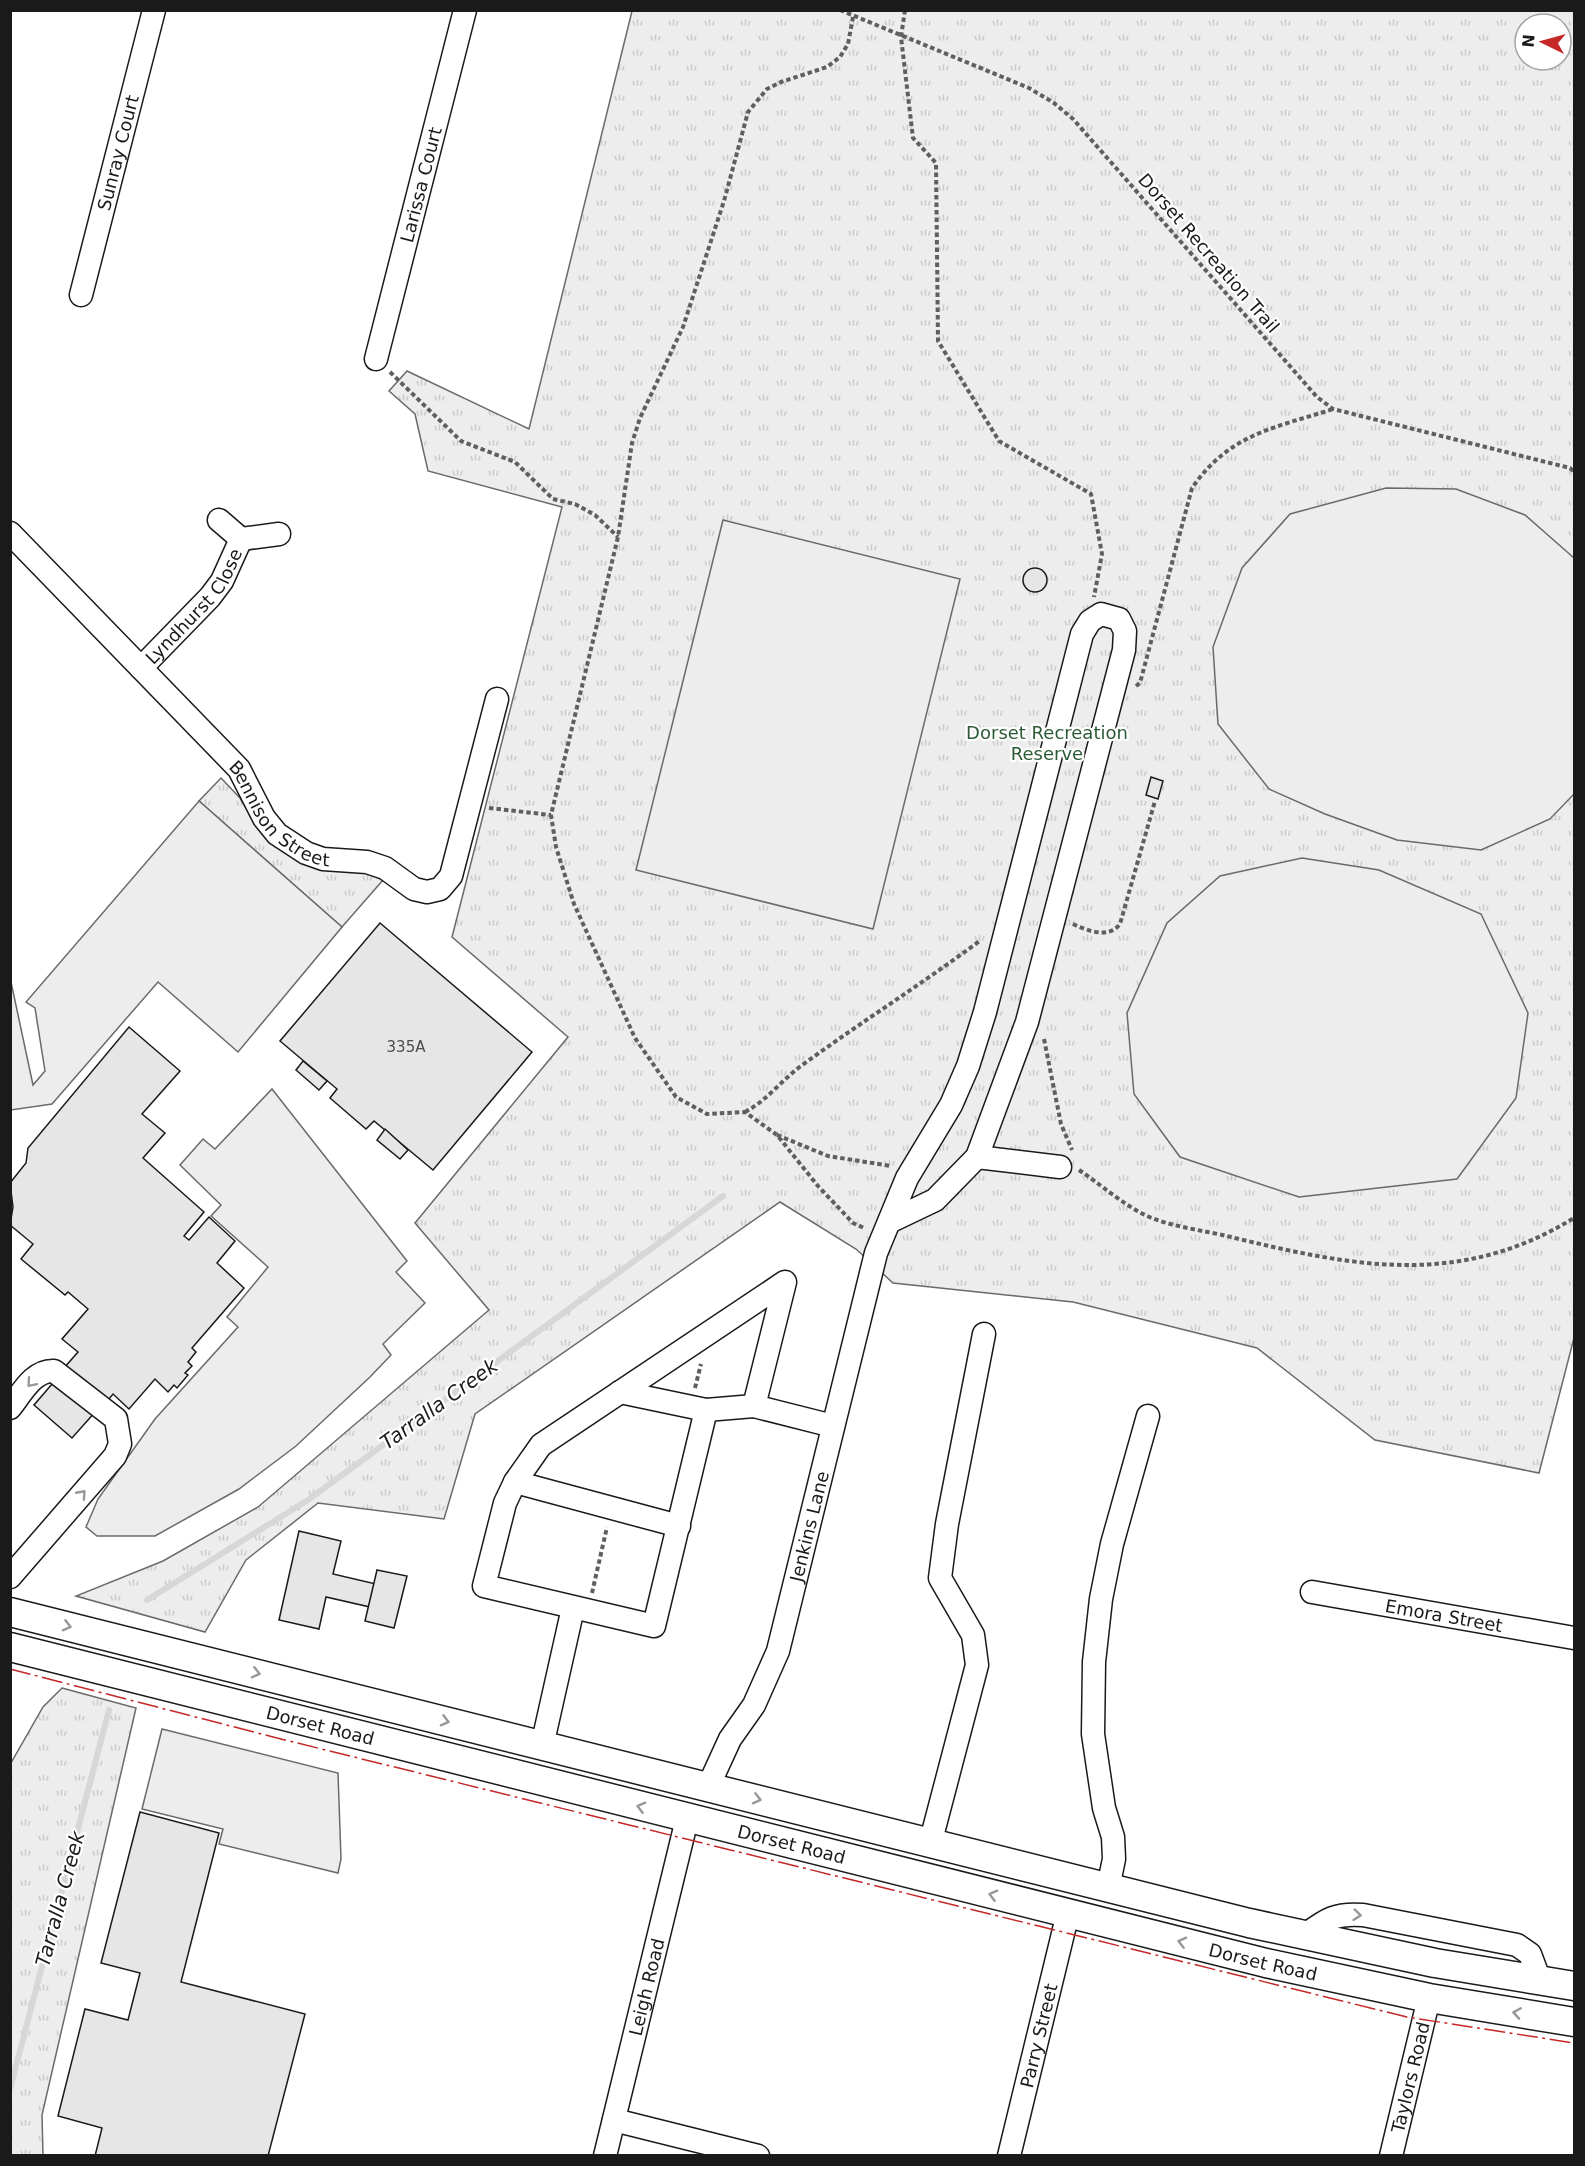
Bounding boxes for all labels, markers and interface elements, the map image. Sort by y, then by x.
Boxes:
north arrow [1513,12,1573,72]
text: N [1519,33,1539,48]
street label: Sunray Court [93,93,142,213]
street label: Larissa Court [396,125,445,245]
street label: Dorset Recreation Trail [1134,169,1284,337]
street label: Lyndhurst Close [141,545,246,668]
park label: Dorset Recreation Reserve [966,722,1128,764]
street label: Bennison Street [225,755,330,870]
house number: 335A [387,1038,426,1056]
water label: Tarralla Creek [376,1353,503,1455]
one-way arrow [27,1376,38,1387]
street label: Jenkins Lane [785,1469,832,1585]
one-way arrow [75,1490,86,1501]
street label: Emora Street [1384,1595,1504,1636]
one-way arrow [61,1619,72,1631]
one-way arrow [251,1666,261,1679]
street label: Dorset Road [264,1701,377,1749]
one-way arrow [440,1714,450,1727]
one-way arrow [752,1792,762,1805]
one-way arrow [636,1802,646,1815]
street label: Dorset Road [735,1820,848,1867]
water label: Tarralla Creek [30,1827,90,1969]
one-way arrow [988,1889,998,1902]
one-way arrow [1352,1908,1361,1921]
street label: Leigh Road [624,1936,668,2038]
one-way arrow [1177,1937,1187,1950]
street label: Dorset Road [1207,1939,1319,1984]
street label: Parry Street [1015,1981,1061,2090]
one-way arrow [1512,2008,1521,2020]
street label: Taylors Road [1386,2020,1433,2136]

